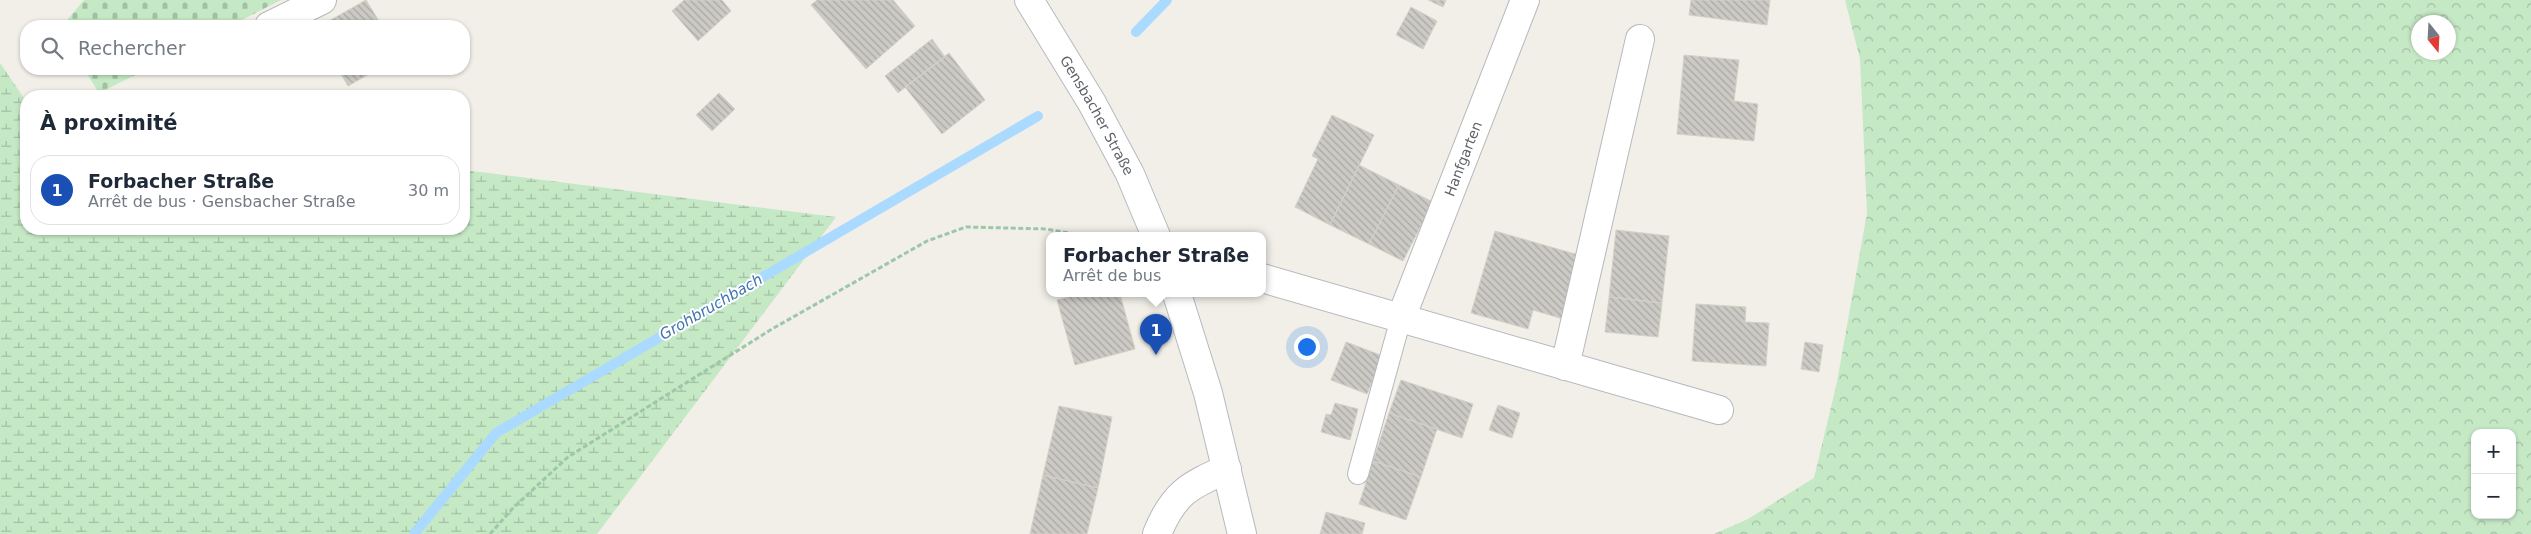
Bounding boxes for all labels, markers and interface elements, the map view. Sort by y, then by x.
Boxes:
north arrow [2411,15,2456,60]
search box [20,20,470,75]
icon: search [38,34,66,62]
text: Rechercher [78,37,186,59]
street label: Gensbacher Straße [1057,53,1137,178]
text: À proximité [40,111,177,135]
street label: Hanfgarten [1441,119,1485,198]
text: Forbacher Straße [88,170,274,192]
text: 1 [51,181,63,200]
text: 30 m [408,181,449,200]
text: Arrêt de bus · Gensbacher Straße [88,192,356,211]
popup [1046,232,1266,297]
text: Forbacher Straße [1063,244,1249,266]
text: Arrêt de bus [1063,266,1161,285]
water label: Grohbruchbach [656,270,766,344]
pin: 1 [1140,314,1172,355]
your location [1294,334,1320,360]
map controls [2471,429,2516,519]
button: + [2471,429,2516,474]
button: − [2471,474,2516,519]

